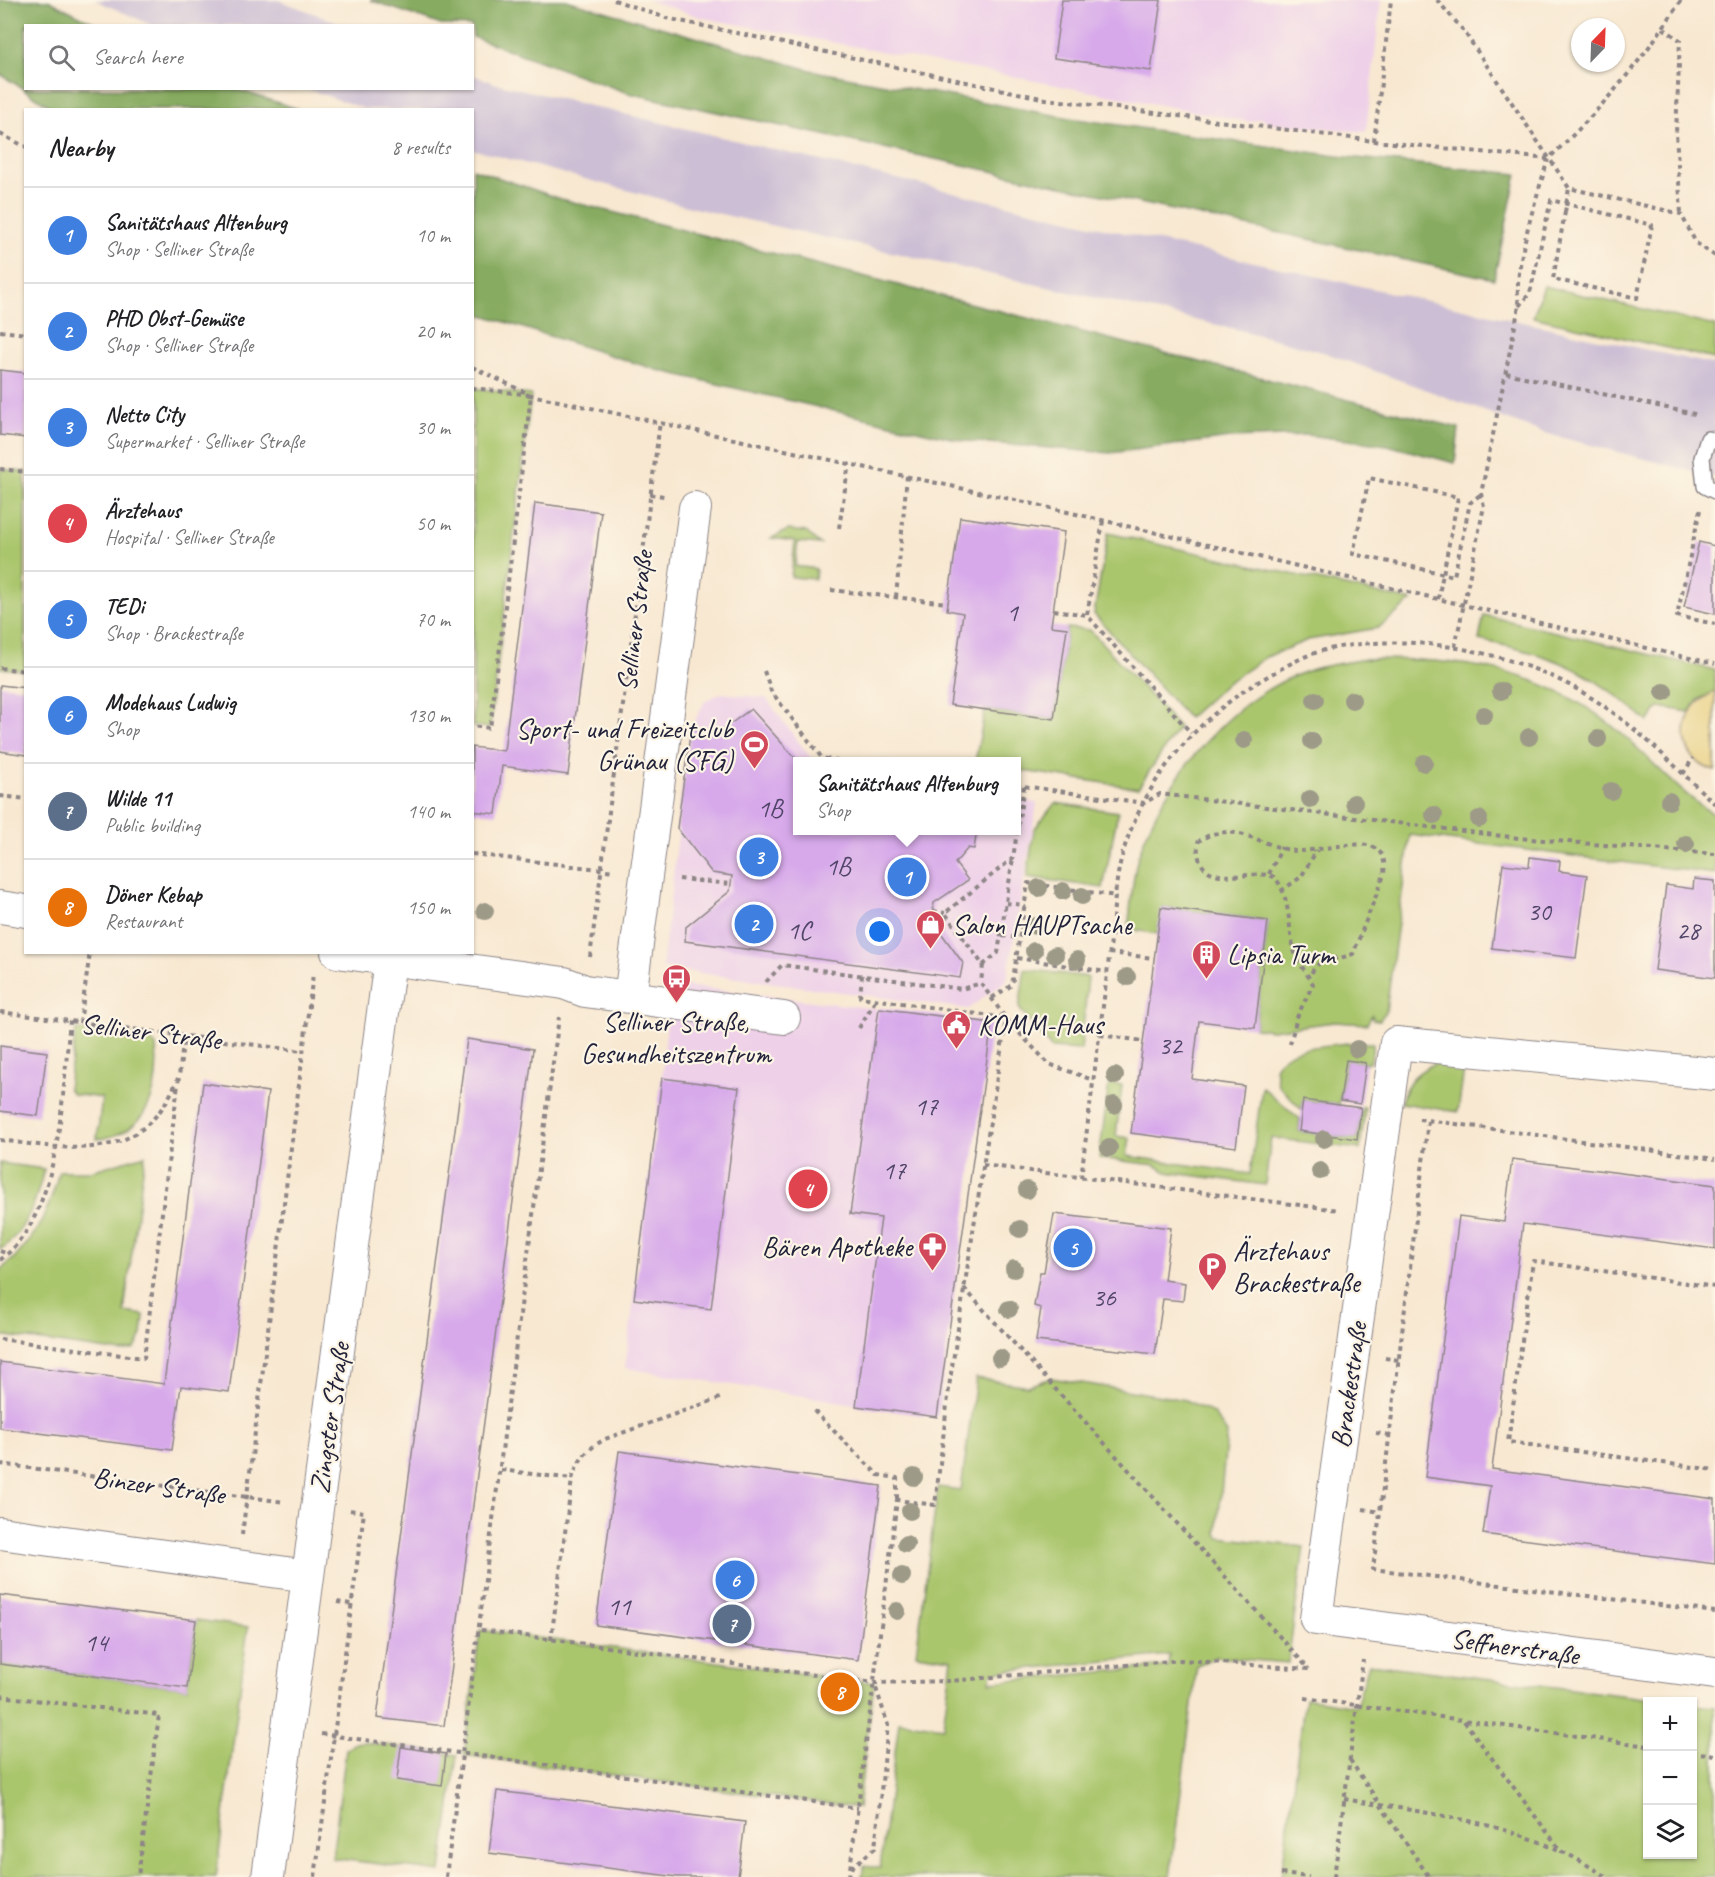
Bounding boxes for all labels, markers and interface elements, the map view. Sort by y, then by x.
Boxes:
north arrow [1571,18,1625,72]
search box [24,24,474,90]
icon: search [45,41,78,74]
text: Search here [93,43,183,71]
text: Nearby [48,131,113,164]
text: 8 results [391,135,450,160]
text: Sanitätshaus Altenburg [105,209,287,237]
text: 1 [63,223,72,248]
text: 10 m [416,223,450,248]
text: Shop · Selliner Straße [105,237,253,262]
text: PHD Obst-Gemüse [105,305,243,333]
text: 2 [63,319,72,344]
text: 20 m [416,319,450,344]
text: Shop · Selliner Straße [105,333,253,358]
text: Netto City [105,401,184,429]
text: 3 [63,415,72,440]
text: 30 m [416,415,450,440]
text: Supermarket · Selliner Straße [105,429,304,454]
text: Ärztehaus [105,497,181,525]
text: 4 [63,511,72,536]
text: 50 m [416,511,450,536]
text: Hospital · Selliner Straße [105,525,274,550]
street label: Selliner Straße [609,547,661,693]
text: TEDi [105,593,144,621]
house number: 1 [1006,596,1019,629]
text: 5 [63,607,72,632]
text: 70 m [416,607,450,632]
text: Shop · Brackestraße [105,621,243,646]
text: Modehaus Ludwig [105,689,236,717]
text: 6 [63,703,72,728]
text: 130 m [407,703,450,728]
place label: Sport- und Freizeitclub Grünau (SFG) [516,711,735,778]
text: Shop [105,717,139,742]
sports icon: Sport- und Freizeitclub Grünau (SFG) [738,728,770,770]
popup [793,757,1021,835]
text: Sanitätshaus Altenburg [816,770,998,798]
text: Wilde 11 [105,785,171,813]
house number: 1B [757,792,784,825]
text: Shop [816,798,850,823]
text: 7 [63,799,72,824]
text: 140 m [407,799,450,824]
text: Public building [105,813,200,838]
pin: 3 [740,834,778,880]
house number: 1B [825,850,852,883]
pin: 1 [888,854,926,900]
text: Döner Kebap [105,881,202,909]
text: 8 [63,895,72,920]
text: 150 m [407,895,450,920]
house number: 30 [1527,895,1553,928]
pin: 2 [734,902,774,946]
place label: Salon HAUPTsache [952,907,1133,942]
shop icon: Salon HAUPTsache [915,908,947,950]
text: Restaurant [105,909,182,934]
house number: 1C [787,914,814,947]
house number: 28 [1676,914,1702,947]
your location [865,917,894,946]
place label: Lipsia Turm [1227,937,1337,972]
building icon: Lipsia Turm [1190,938,1222,980]
bus stop icon: Selliner Straße, Gesundheitszentrum [660,962,692,1004]
place label: Selliner Straße, Gesundheitszentrum [581,1004,773,1071]
street label: Selliner Straße [79,1006,225,1058]
place label: KOMM-Haus [978,1007,1105,1042]
public building icon: KOMM-Haus [941,1008,973,1050]
house number: 32 [1158,1029,1184,1062]
house number: 17 [914,1090,939,1123]
house number: 17 [882,1154,907,1187]
pin: 4 [788,1166,828,1212]
pin: 5 [1054,1226,1092,1270]
place label: Bären Apotheke [762,1229,914,1264]
pharmacy icon: Bären Apotheke [917,1230,949,1272]
place label: Ärztehaus Brackestraße [1233,1233,1361,1300]
parking icon: Ärztehaus Brackestraße [1196,1250,1228,1292]
house number: 36 [1092,1281,1117,1314]
street label: Brackestraße [1322,1318,1375,1450]
street label: Zingster Straße [302,1339,358,1496]
street label: Binzer Straße [91,1459,229,1512]
pin: 6 [716,1558,754,1602]
house number: 11 [607,1590,632,1623]
pin: 7 [712,1602,752,1646]
street label: Seffnerstraße [1449,1620,1583,1673]
house number: 14 [84,1626,110,1659]
pin: 8 [820,1670,860,1714]
map controls [1643,1697,1697,1859]
button: + [1643,1697,1697,1751]
button: − [1643,1751,1697,1805]
button: layers [1643,1805,1697,1859]

